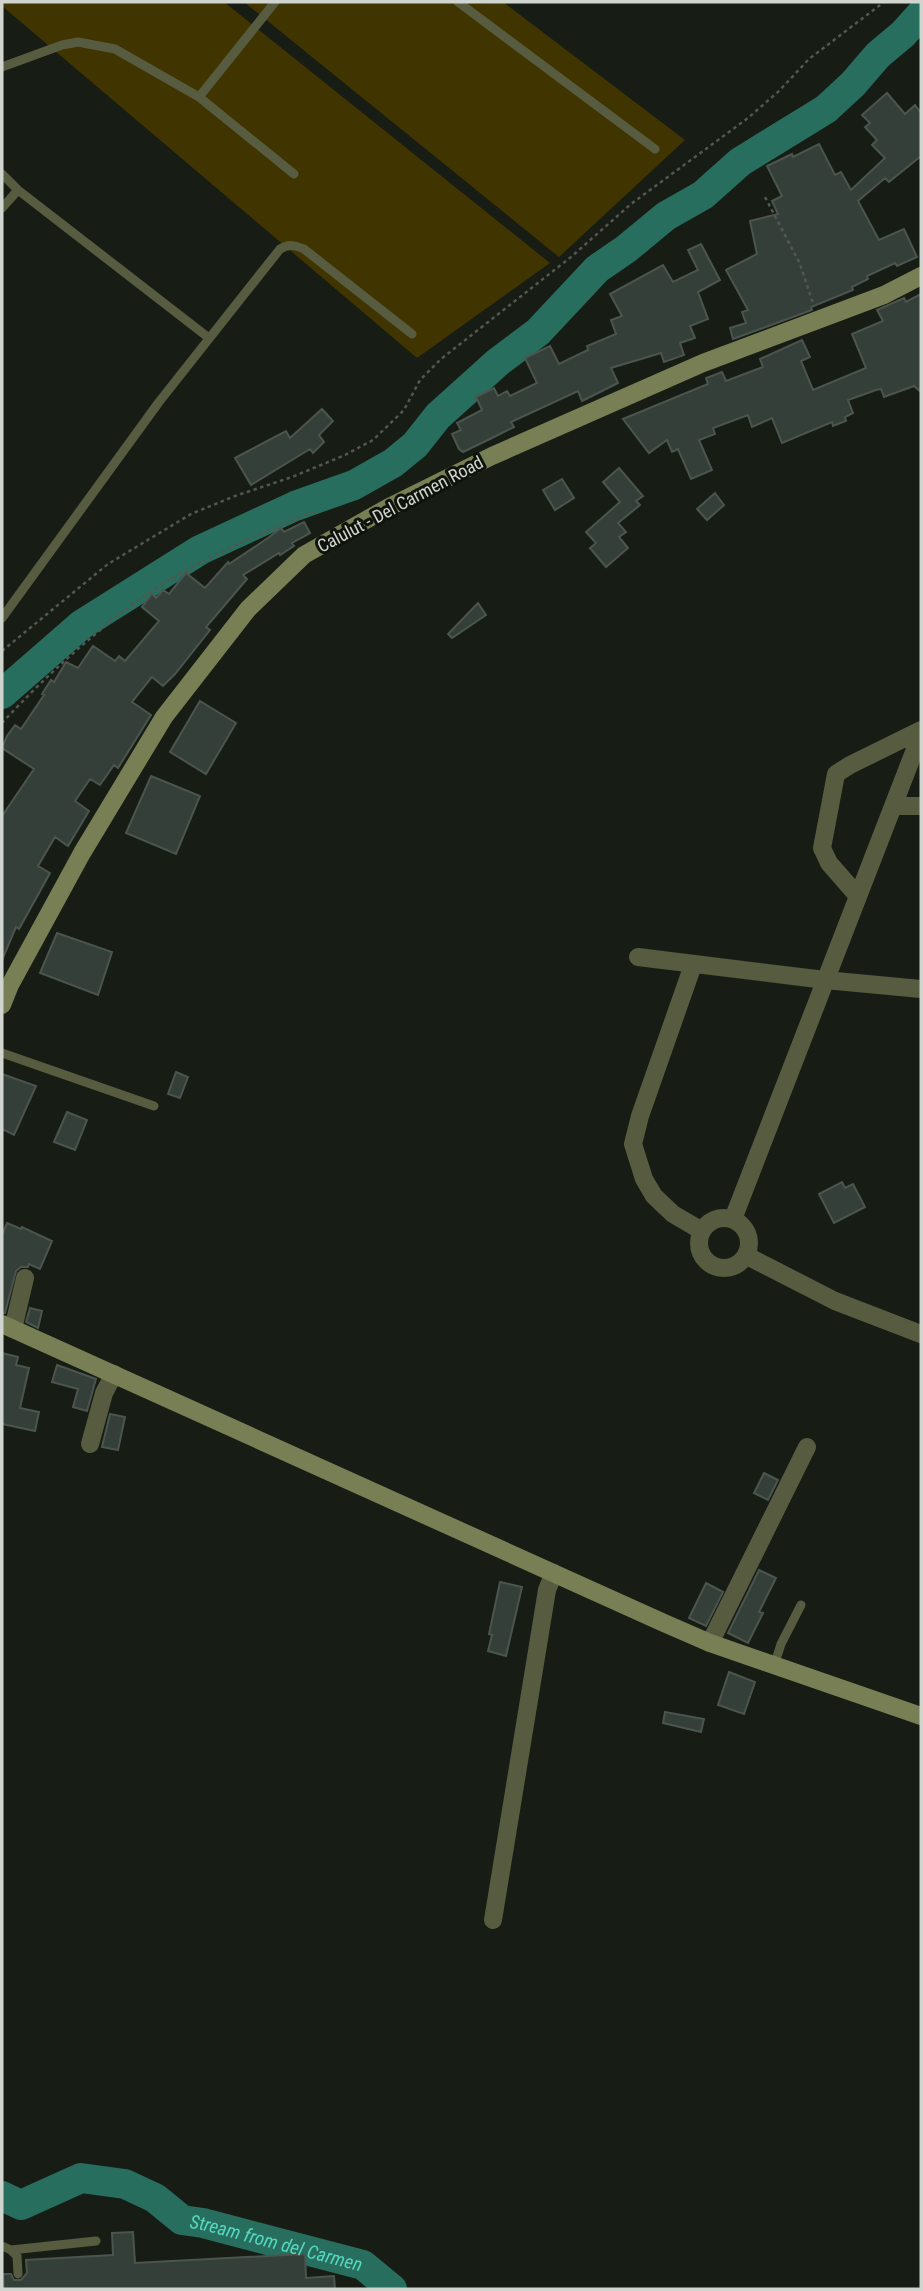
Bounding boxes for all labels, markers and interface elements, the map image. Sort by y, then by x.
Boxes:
street label: Calulut - Del Carmen Road [313,451,487,557]
water label: Stream from del Carmen [188,2210,365,2276]

